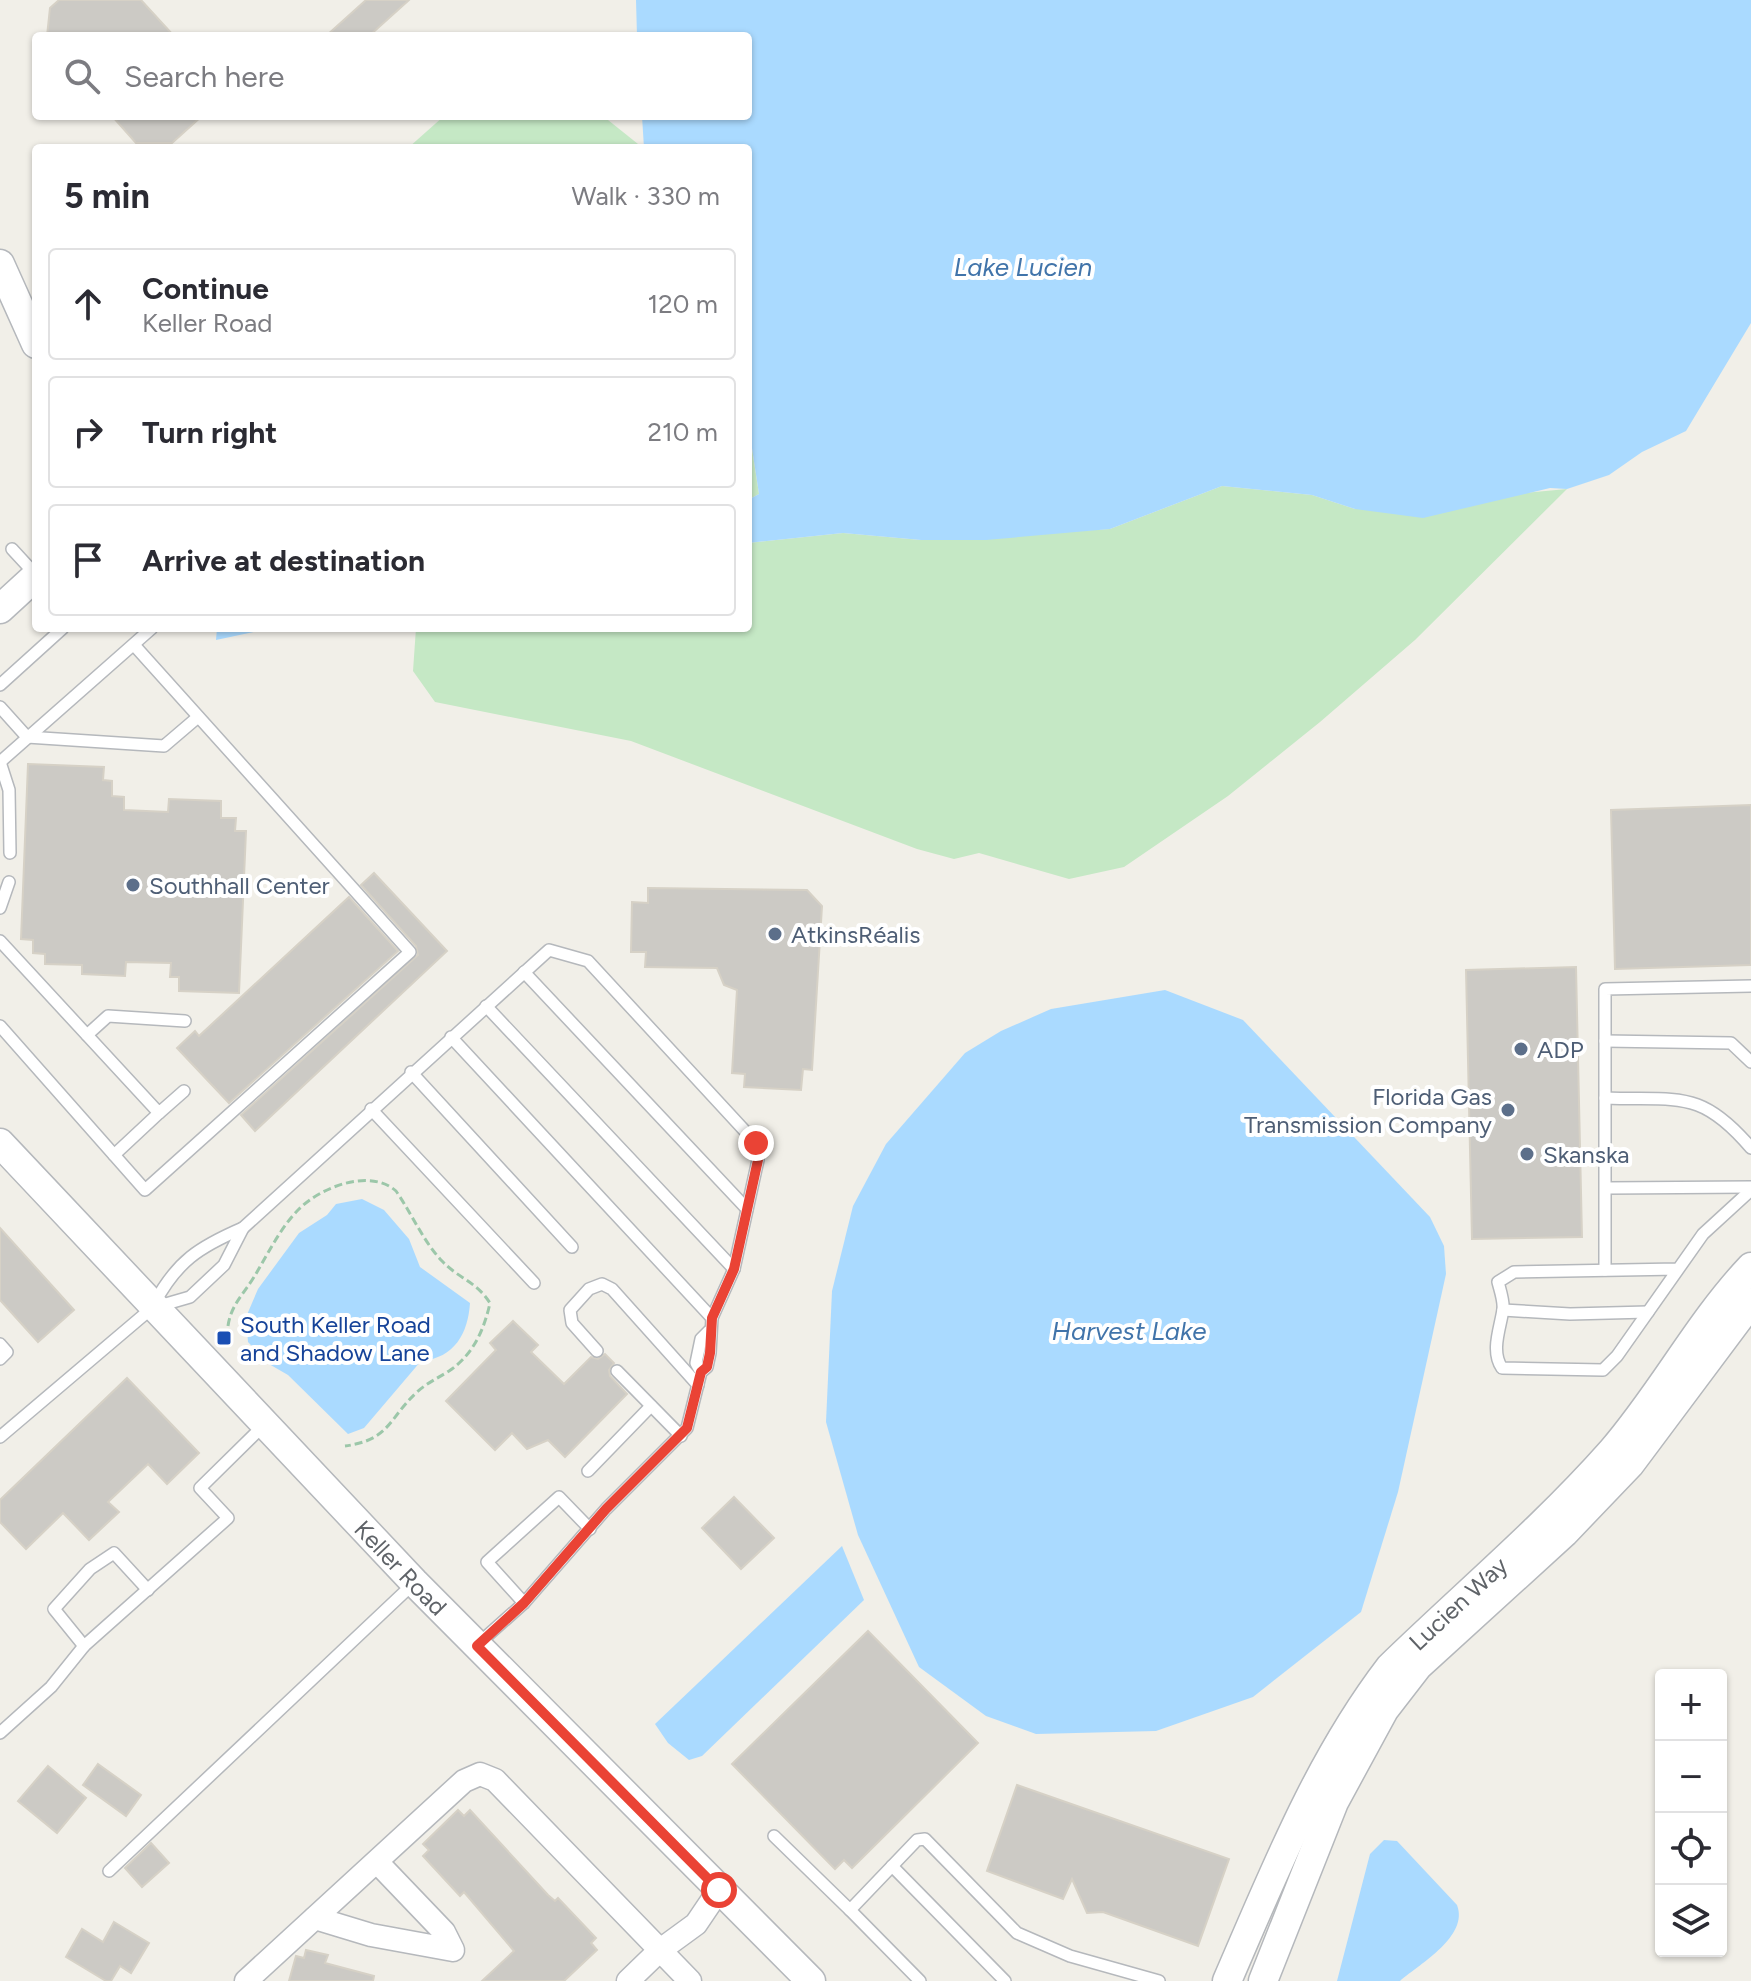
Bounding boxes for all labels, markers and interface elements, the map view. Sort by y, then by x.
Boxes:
search box [32,32,752,120]
icon: search [60,54,104,98]
text: Search here [124,58,284,95]
text: 5 min [64,176,150,217]
text: Walk · 330 m [572,180,720,212]
water label: Lake Lucien [954,251,1092,283]
text: Continue [142,270,269,307]
icon: ahead [66,282,110,326]
text: 120 m [648,288,718,320]
text: Keller Road [142,307,273,339]
icon: right [66,410,110,454]
text: Turn right [142,414,277,451]
text: 210 m [648,416,718,448]
icon: arrive [66,538,110,582]
text: Arrive at destination [142,542,425,579]
place label: Southhall Center [149,871,330,900]
marker: Southhall Center [124,876,142,894]
place label: AtkinsRéalis [791,920,921,949]
marker: AtkinsRéalis [766,925,784,943]
place label: ADP [1537,1035,1584,1064]
marker: ADP [1512,1040,1530,1058]
place label: Florida Gas Transmission Company [1244,1082,1492,1139]
marker: Florida Gas Transmission Company [1499,1101,1517,1119]
route end [738,1125,774,1161]
place label: Skanska [1543,1140,1630,1169]
marker: Skanska [1518,1145,1536,1163]
place label: South Keller Road and Shadow Lane [240,1310,431,1367]
water label: Harvest Lake [1051,1315,1207,1347]
marker: South Keller Road and Shadow Lane [215,1329,233,1347]
street label: Keller Road [349,1514,453,1621]
street label: Lucien Way [1403,1550,1513,1656]
map controls [1655,1669,1727,1957]
button: + [1655,1669,1727,1741]
button: − [1655,1741,1727,1813]
button: locate [1655,1813,1727,1885]
route start [701,1872,737,1908]
button: layers [1655,1885,1727,1957]

